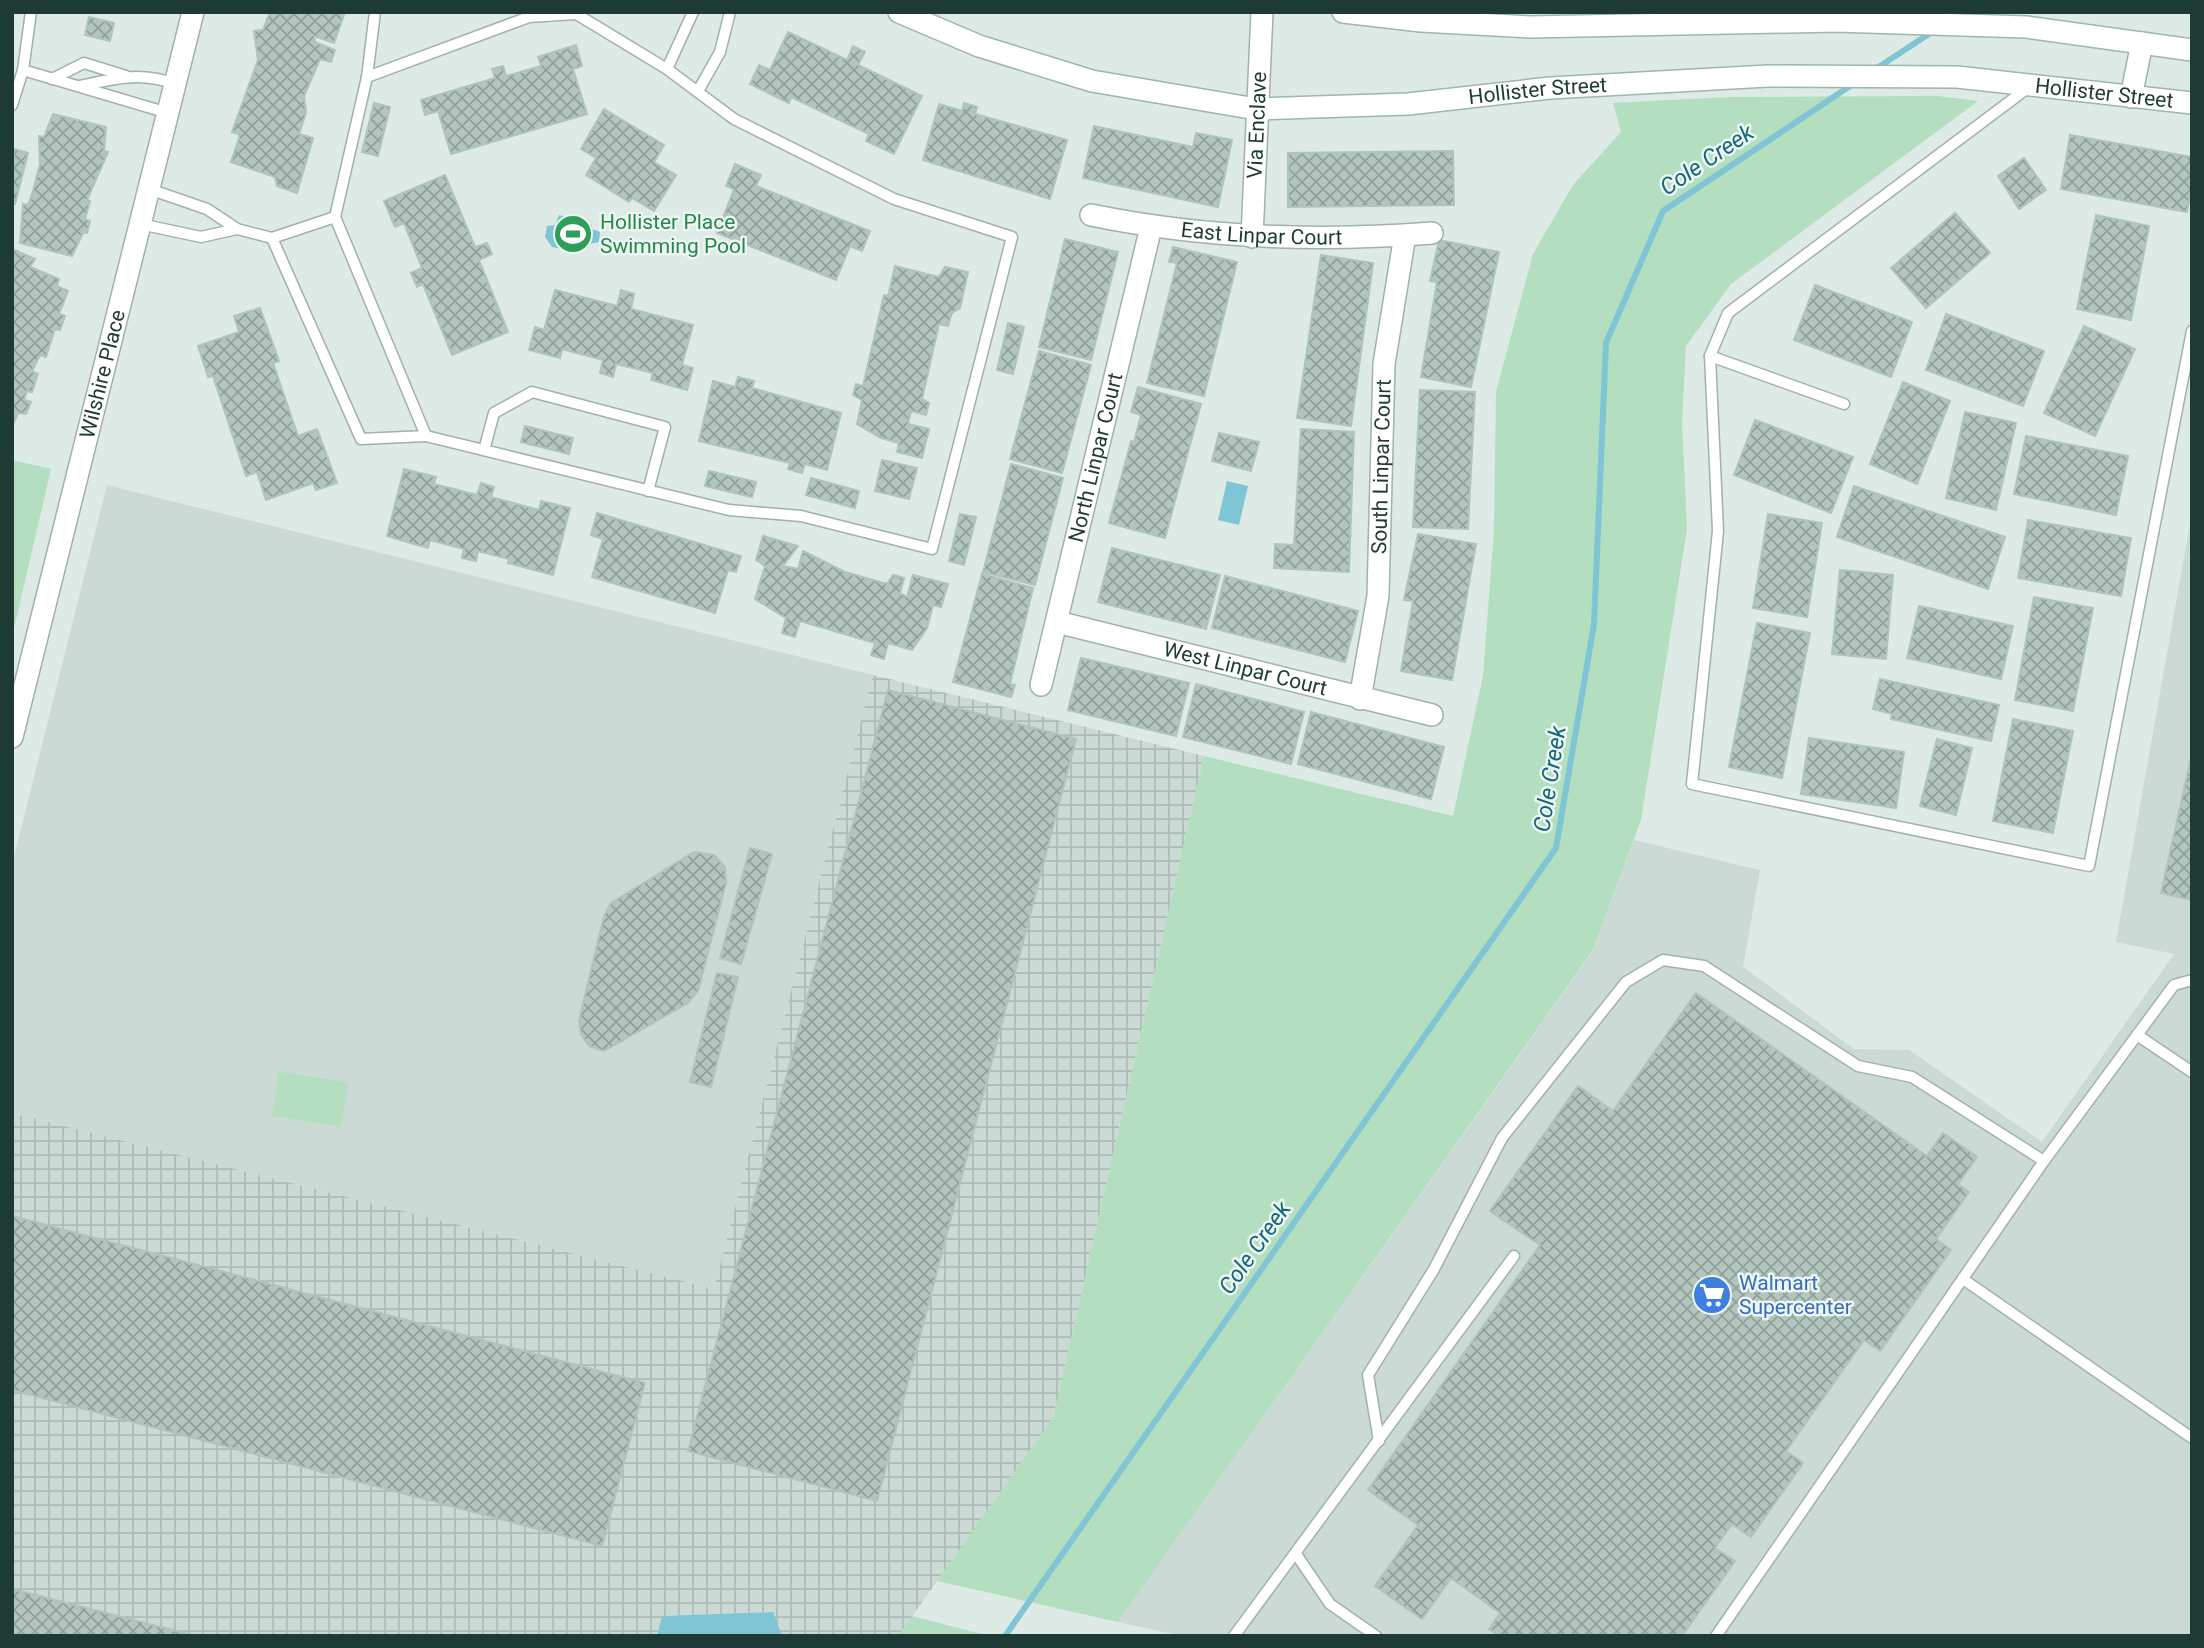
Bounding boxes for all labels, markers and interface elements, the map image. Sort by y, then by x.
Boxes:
street label: Via Enclave [1243,71,1271,179]
street label: Hollister Street [1467,73,1608,109]
street label: Hollister Street [2034,74,2175,113]
water label: Cole Creek [1655,119,1759,201]
place label: Hollister Place Swimming Pool [600,210,746,258]
sports icon: Hollister Place Swimming Pool [552,213,594,255]
street label: East Linpar Court [1180,218,1343,249]
street label: Wilshire Place [75,307,130,441]
street label: North Linpar Court [1064,370,1128,545]
street label: South Linpar Court [1367,379,1396,554]
street label: West Linpar Court [1161,637,1330,701]
water label: Cole Creek [1528,723,1572,834]
water label: Cole Creek [1213,1196,1297,1300]
place label: Walmart Supercenter [1739,1271,1852,1319]
supermarket icon: Walmart Supercenter [1691,1274,1733,1316]

